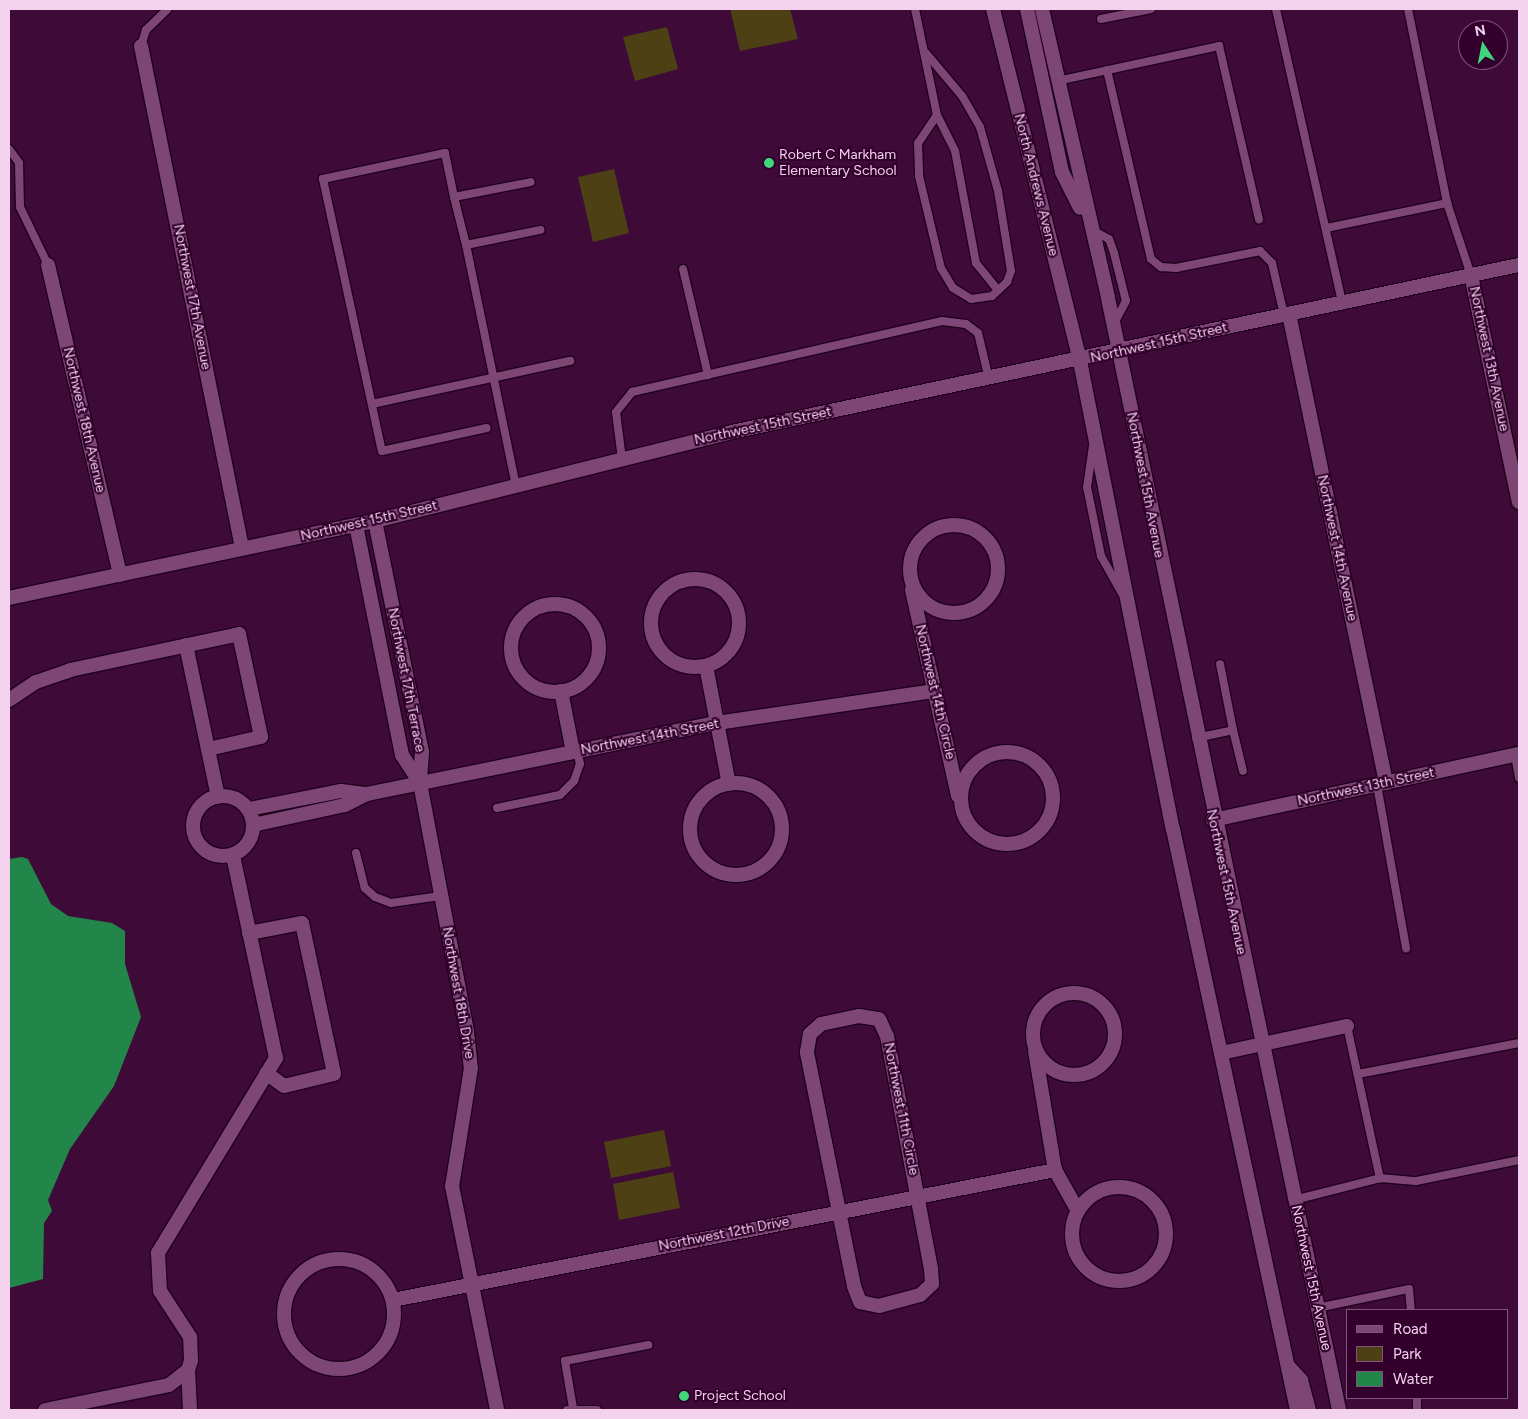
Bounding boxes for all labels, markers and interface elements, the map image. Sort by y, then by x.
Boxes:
north arrow [1458,20,1508,70]
text: N [1473,21,1487,40]
street label: North Andrews Avenue [1010,112,1062,258]
place label: Robert C Markham Elementary School [779,147,897,180]
marker: Robert C Markham Elementary School [763,157,775,169]
street label: Northwest 17th Avenue [170,223,214,371]
street label: Northwest 13th Avenue [1465,285,1513,433]
street label: Northwest 15th Street [1089,319,1229,367]
street label: Northwest 18th Avenue [59,346,109,494]
street label: Northwest 15th Street [693,403,833,449]
street label: Northwest 15th Avenue [1123,411,1167,559]
street label: Northwest 14th Avenue [1313,473,1361,623]
street label: Northwest 15th Street [299,497,439,545]
street label: Northwest 17th Terrace [384,606,428,754]
street label: Northwest 14th Circle [911,623,959,761]
street label: Northwest 14th Street [579,715,721,759]
street label: Northwest 13th Street [1296,764,1436,810]
street label: Northwest 15th Avenue [1202,808,1250,956]
street label: Northwest 18th Drive [438,926,478,1060]
street label: Northwest 11th Circle [880,1041,922,1177]
street label: Northwest 15th Avenue [1287,1204,1335,1352]
street label: Northwest 12th Drive [657,1213,791,1255]
legend [1346,1309,1508,1399]
text: Road [1393,1320,1428,1338]
text: Park [1393,1345,1422,1363]
text: Water [1393,1370,1433,1388]
place label: Project School [694,1388,786,1404]
marker: Project School [678,1390,690,1402]

